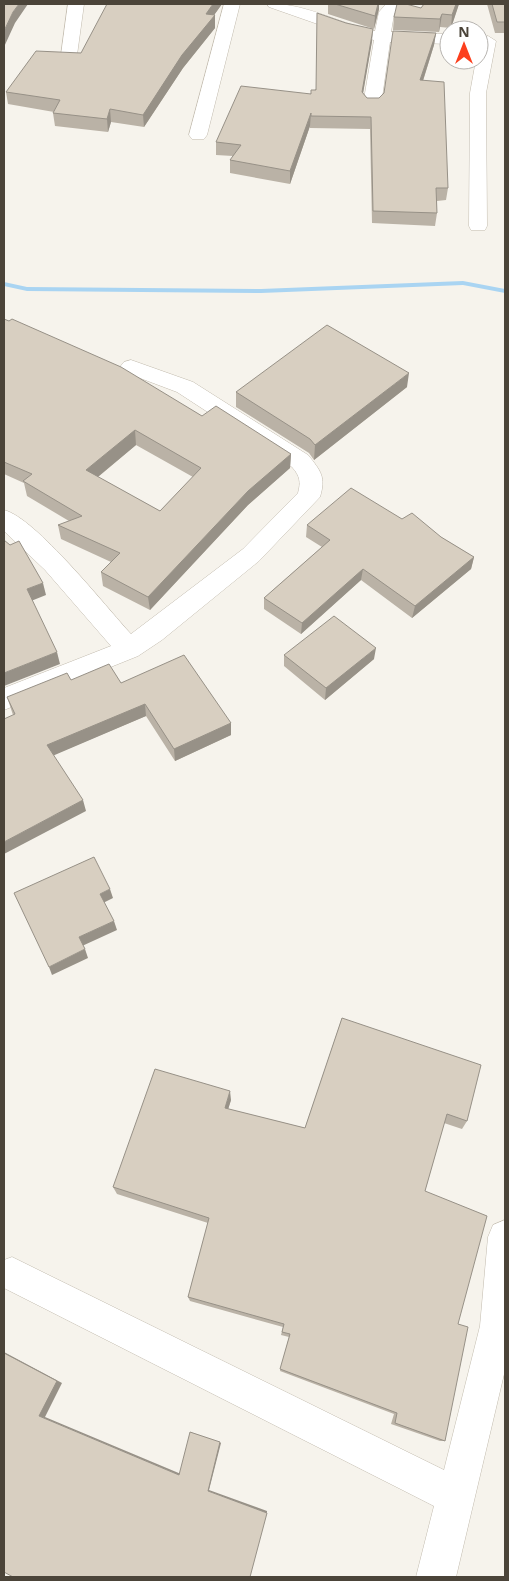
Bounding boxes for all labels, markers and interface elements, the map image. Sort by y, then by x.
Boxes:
north arrow [439,20,489,70]
text: N [458,22,470,41]

